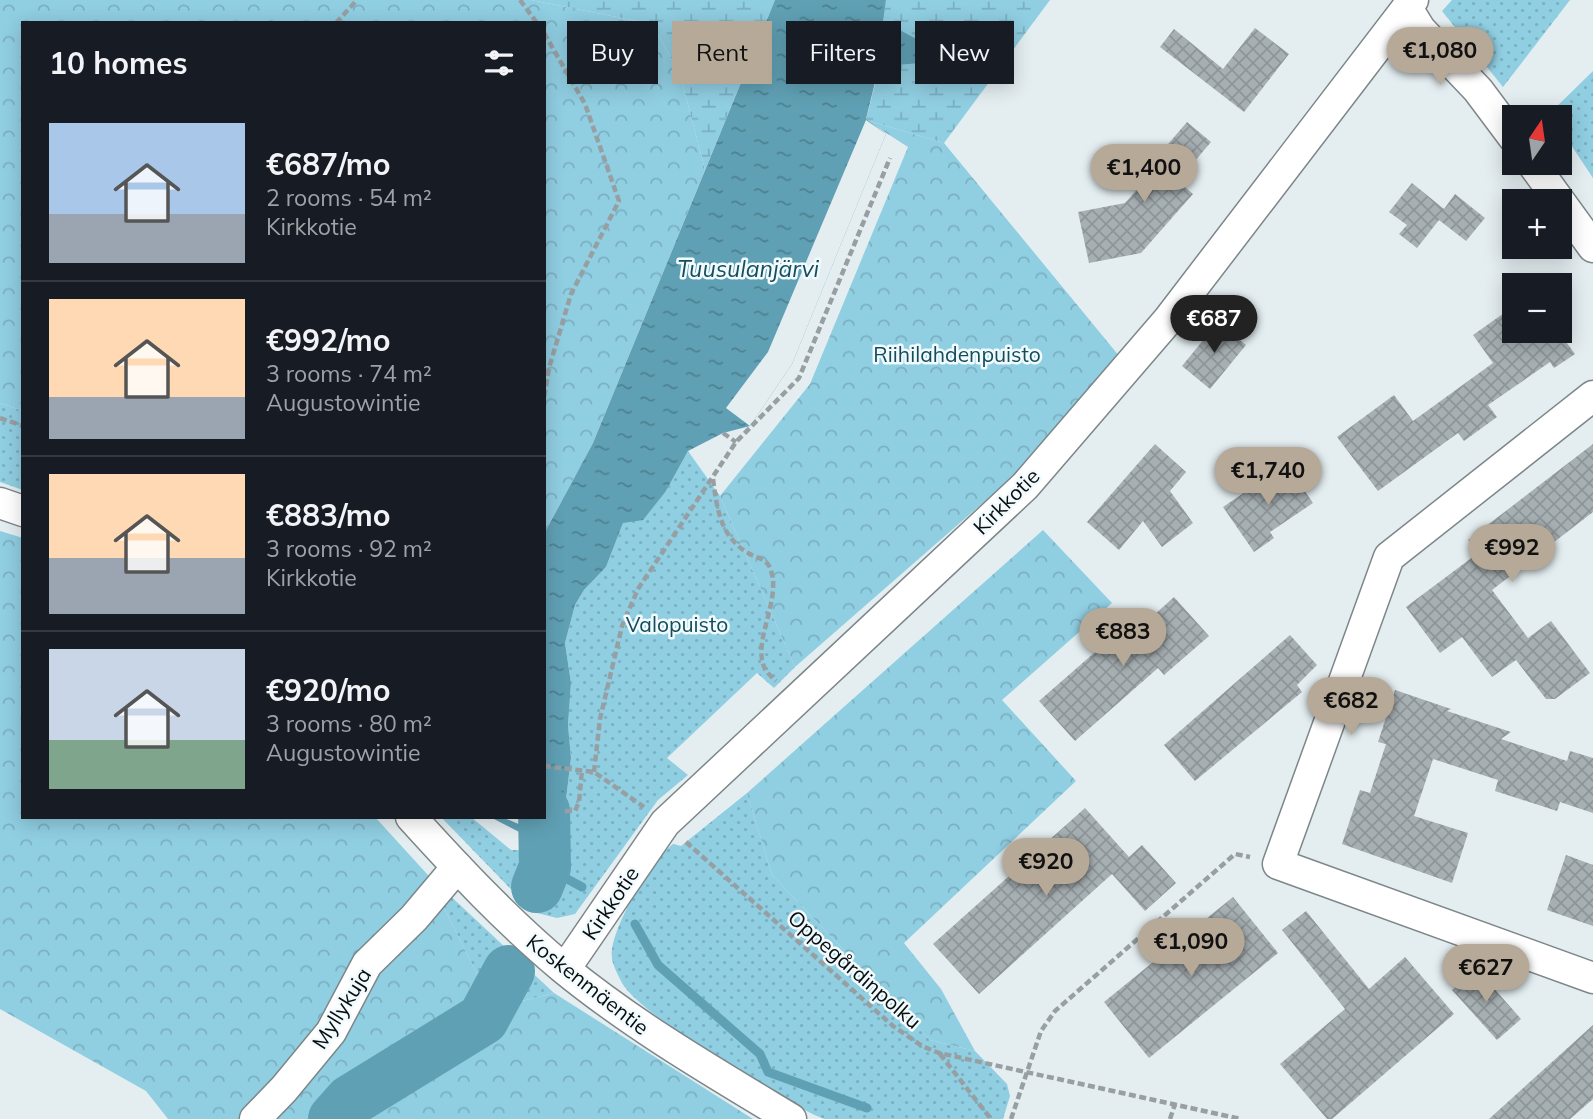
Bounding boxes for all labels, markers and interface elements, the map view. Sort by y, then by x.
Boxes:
chip: Buy [567,21,658,84]
chip: Rent [672,21,772,84]
chip: Filters [786,21,901,84]
chip: New [915,21,1014,84]
pin: €1,080 [1383,28,1497,87]
text: €1,080 [1403,35,1477,64]
text: 10 homes [49,44,188,82]
icon: filters [480,44,518,82]
north arrow [1502,105,1572,175]
map controls [1502,105,1572,343]
pin: €1,400 [1087,144,1201,204]
text: €687/mo [266,145,390,183]
icon: home [105,151,189,235]
text: €1,400 [1107,152,1181,181]
text: 2 rooms · 54 m² [266,183,432,212]
button: + [1502,189,1572,259]
text: Kirkkotie [266,212,357,241]
water label: Tuusulanjärvi [677,254,820,283]
button: − [1502,273,1572,343]
pin: €687 [1173,296,1255,355]
text: €687 [1186,303,1242,332]
text: €992/mo [266,321,390,359]
icon: home [105,327,189,411]
park label: Riihilahdenpuisto [873,341,1041,367]
text: 3 rooms · 74 m² [266,359,432,388]
text: Augustowintie [266,388,420,417]
pin: €1,740 [1211,448,1325,507]
text: €1,740 [1231,455,1305,484]
street label: Kirkkotie [967,462,1045,540]
text: €883/mo [266,496,390,534]
icon: home [105,502,189,586]
pin: €992 [1471,524,1553,584]
text: €992 [1484,532,1540,561]
text: 3 rooms · 92 m² [266,534,432,563]
text: Kirkkotie [266,563,357,592]
pin: €883 [1082,608,1164,668]
park label: Valopuisto [626,611,728,637]
text: €883 [1095,616,1151,645]
text: €920/mo [266,671,390,709]
icon: home [105,677,189,761]
pin: €682 [1310,678,1392,737]
text: €682 [1323,685,1379,714]
text: 3 rooms · 80 m² [266,709,432,738]
text: Augustowintie [266,738,420,767]
pin: €920 [1005,838,1087,898]
text: €920 [1018,846,1074,875]
street label: Kirkkotie [576,861,644,945]
street label: Oppegårdinpolku [783,904,927,1034]
pin: €1,090 [1134,918,1248,978]
text: €1,090 [1154,926,1228,955]
street label: Koskenmäentie [522,928,654,1040]
pin: €627 [1445,944,1527,1004]
text: €627 [1458,952,1514,981]
street label: Myllykuja [306,963,376,1053]

